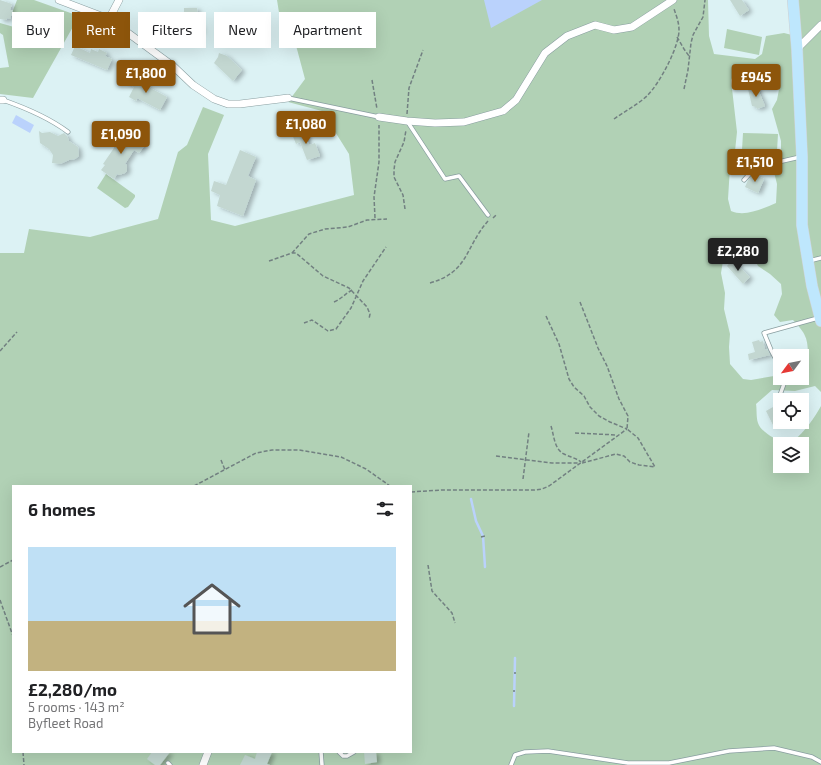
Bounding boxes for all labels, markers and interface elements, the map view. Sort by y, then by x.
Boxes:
chip: Buy [12,12,64,48]
chip: Rent [72,12,130,48]
chip: Filters [138,12,206,48]
chip: New [214,12,271,48]
chip: Apartment [279,12,376,48]
pin: £1,800 [113,60,179,94]
pin: £945 [732,64,780,98]
text: £1,800 [126,65,166,81]
text: £945 [741,69,771,85]
pin: £1,080 [273,111,339,145]
text: £1,080 [286,116,326,132]
pin: £1,090 [88,121,154,155]
text: £1,090 [101,126,141,142]
pin: £1,510 [722,149,788,183]
text: £1,510 [736,154,774,170]
pin: £2,280 [705,238,771,272]
text: £2,280 [717,243,759,259]
north arrow [773,349,809,385]
map controls [773,349,809,473]
button: locate [773,393,809,429]
button: layers [773,437,809,473]
icon: filters [374,498,396,520]
text: 6 homes [28,499,96,519]
icon: home [176,573,248,645]
text: £2,280/mo [28,679,117,699]
text: 5 rooms · 143 m² [28,699,125,715]
text: Byfleet Road [28,715,103,731]

